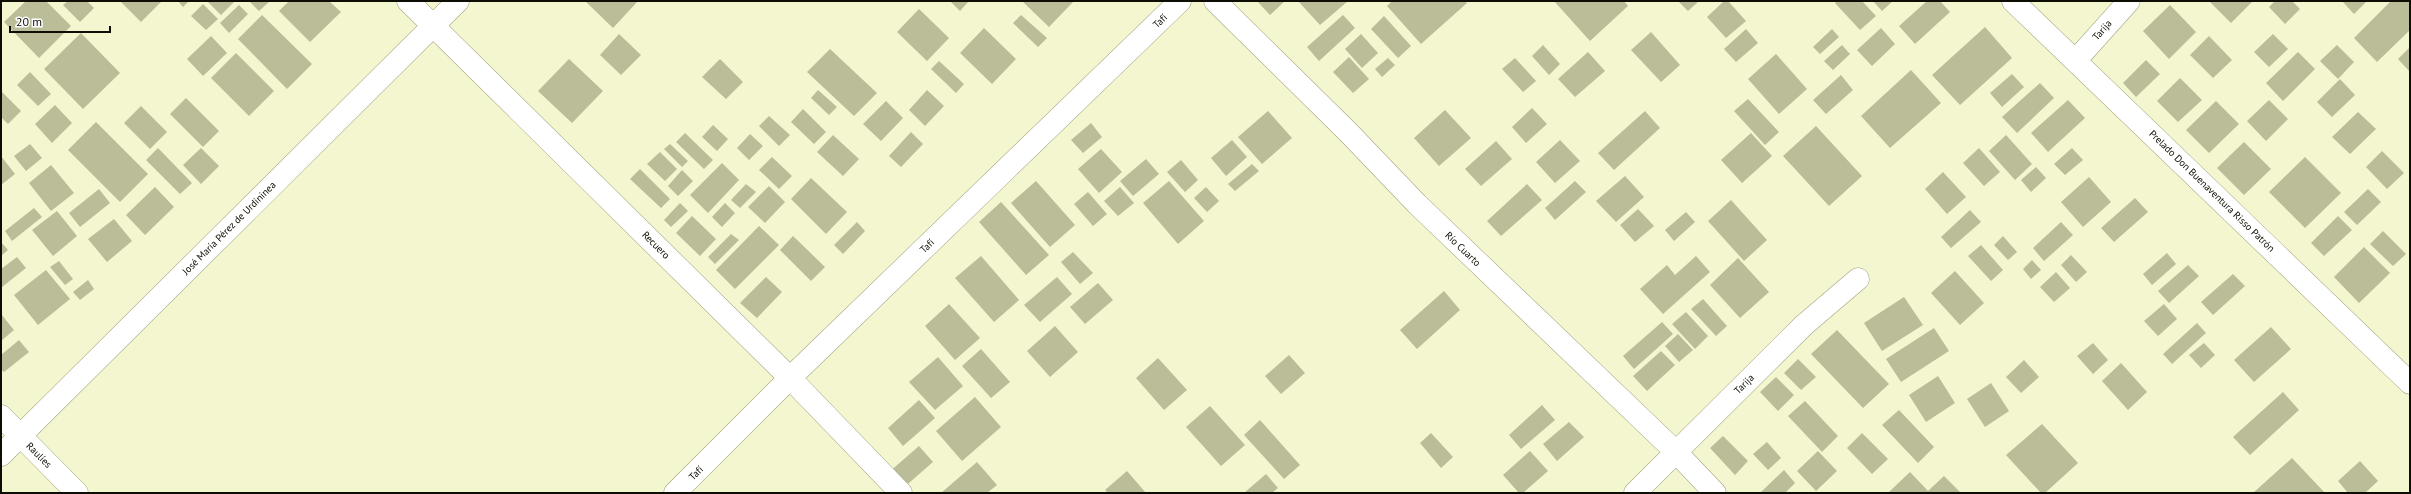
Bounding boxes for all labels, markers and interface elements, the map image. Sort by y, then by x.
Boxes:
scale bar [10,8,110,34]
street label: Tafí [1150,11,1170,31]
text: 20 m [16,14,42,29]
street label: Tarija [2089,17,2115,43]
street label: Prelado Don Buenaventura Risso Patrón [2146,127,2278,255]
street label: José María Pérez de Urdininea [179,178,279,278]
street label: Recuero [639,228,673,262]
street label: Río Cuarto [1442,229,1484,269]
street label: Tafí [917,236,937,256]
street label: Tarija [1731,371,1757,397]
street label: Raulíes [23,439,55,471]
street label: Tafí [686,463,706,483]

